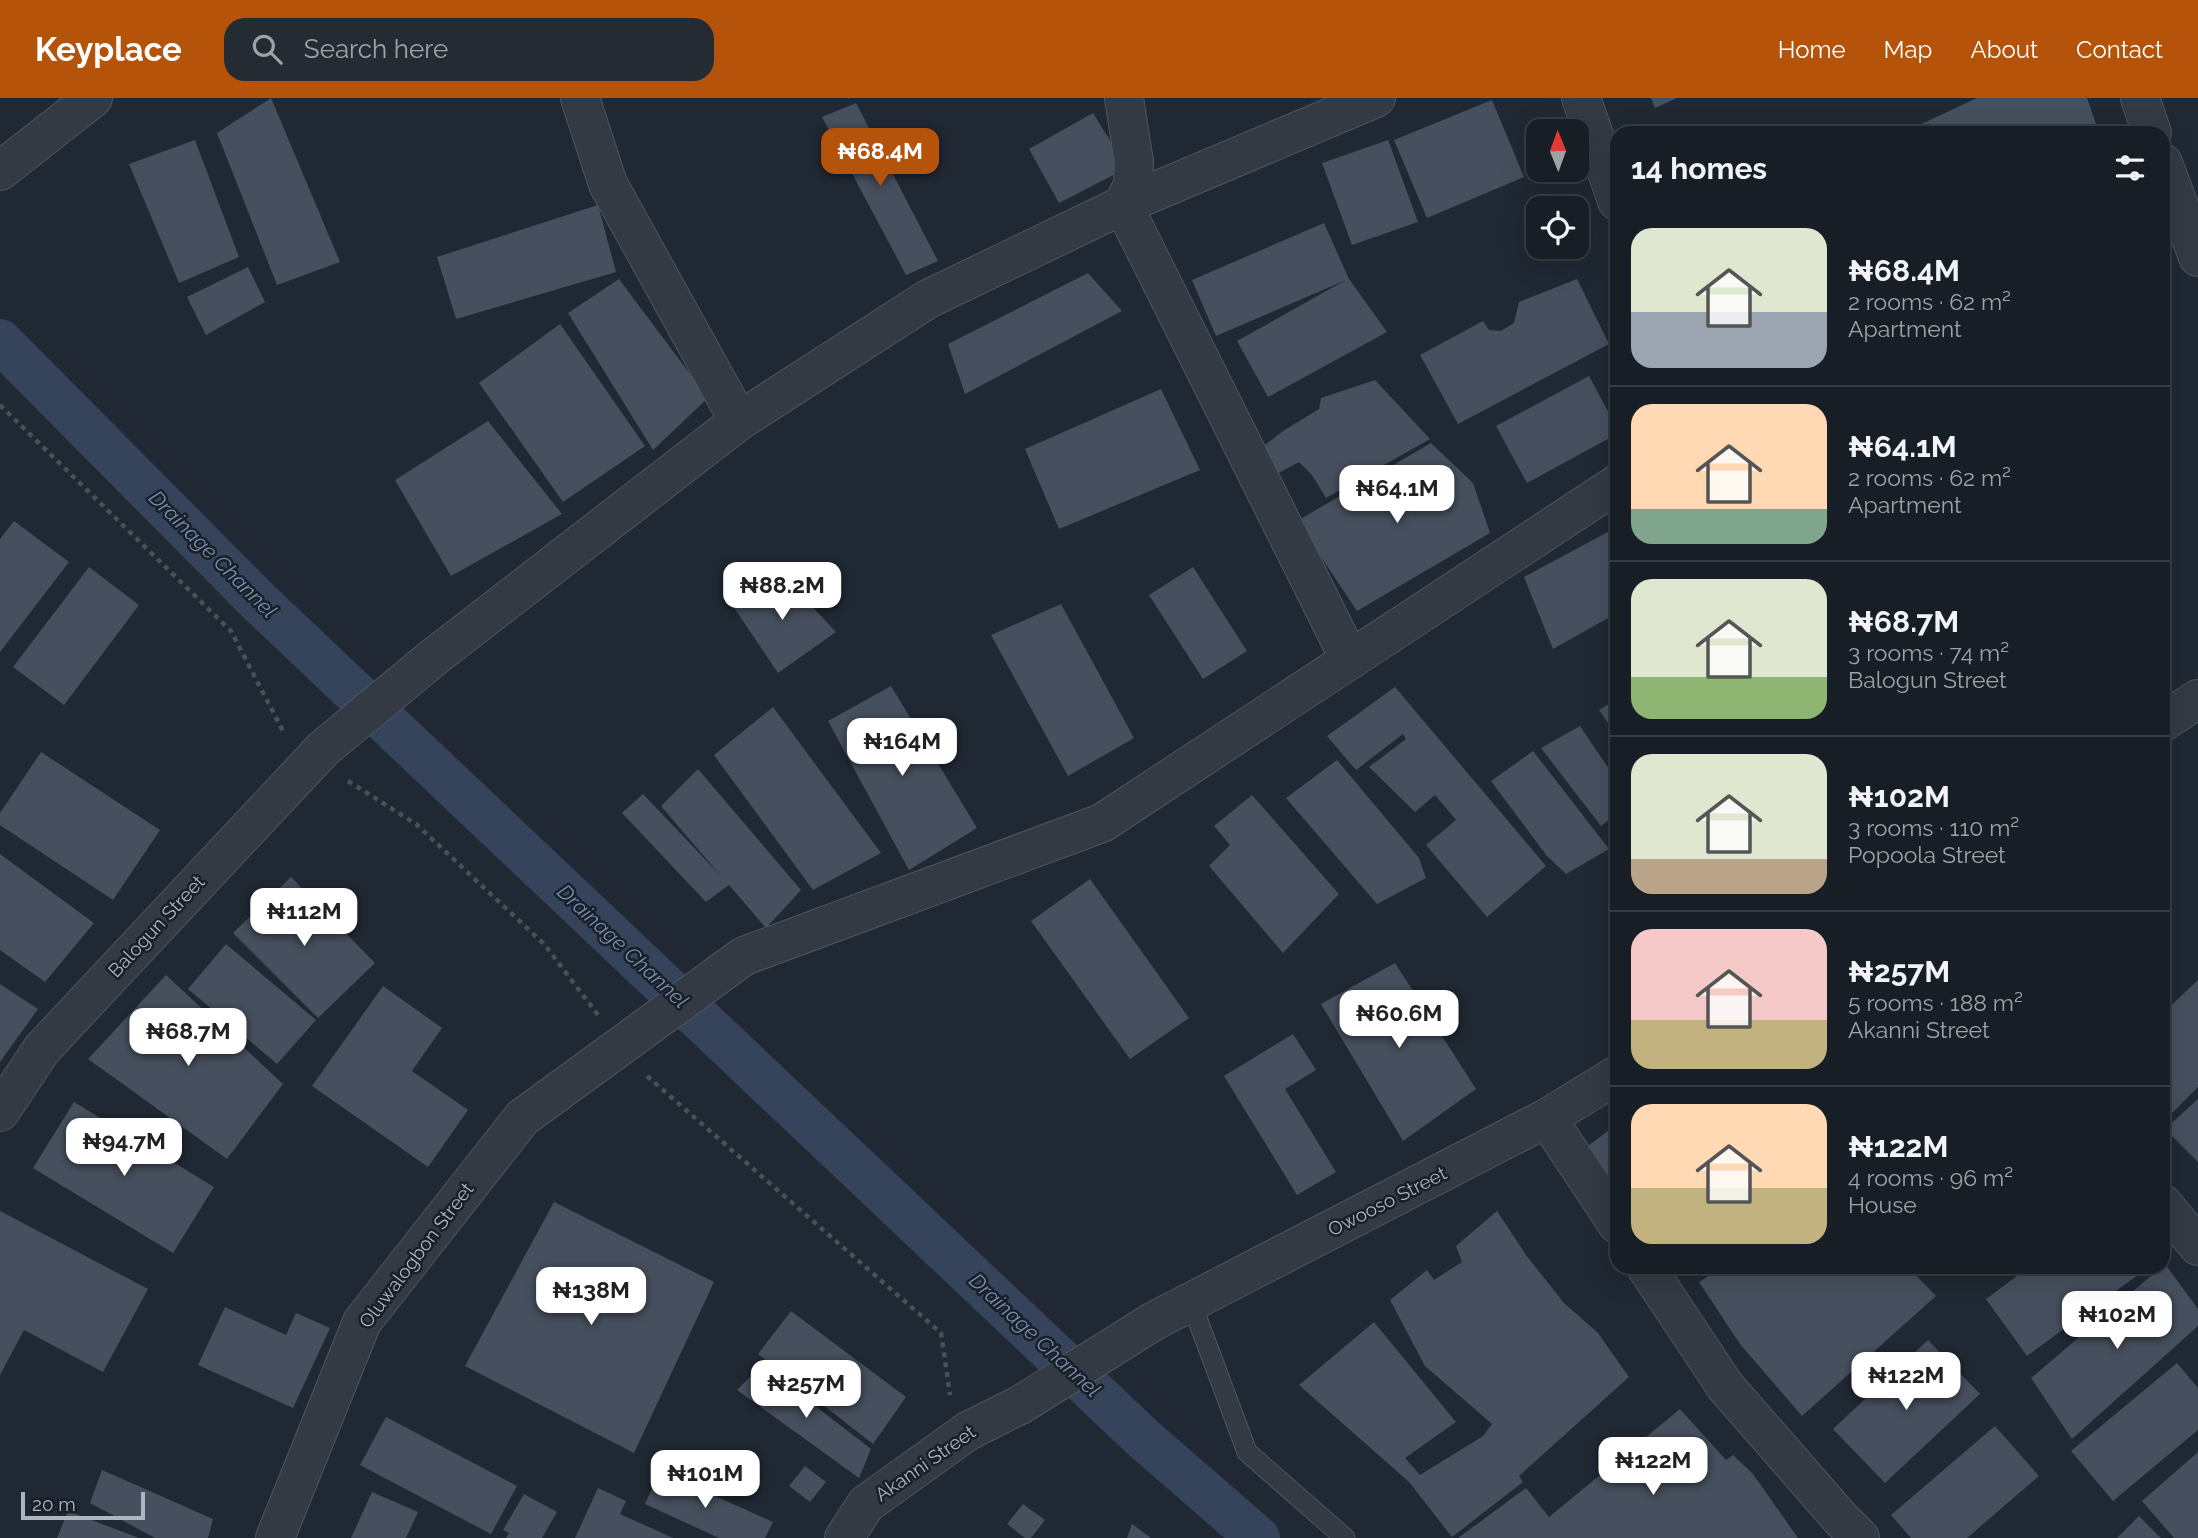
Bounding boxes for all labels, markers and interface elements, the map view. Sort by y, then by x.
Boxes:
search box [224,18,714,81]
text: Keyplace [35,30,182,69]
icon: search [248,30,286,68]
text: Search here [304,34,448,64]
text: Home [1778,35,1846,64]
text: Map [1884,35,1932,64]
text: About [1970,35,2038,64]
text: Contact [2076,35,2163,64]
north arrow [1526,119,1589,182]
map controls [1526,119,1589,259]
pin: ₦68.4M [823,129,937,188]
text: ₦68.4M [837,137,923,164]
icon: filters [2111,149,2149,187]
text: 14 homes [1631,151,1767,186]
button: locate [1526,196,1589,259]
text: ₦68.4M [1848,253,1960,288]
icon: home [1687,256,1771,340]
text: 2 rooms · 62 m² [1848,288,2011,315]
text: Apartment [1848,315,1962,342]
text: ₦64.1M [1848,429,1957,464]
icon: home [1687,432,1771,516]
text: 2 rooms · 62 m² [1848,464,2011,491]
pin: ₦64.1M [1340,466,1454,525]
text: ₦64.1M [1355,474,1439,501]
water label: Drainage Channel [144,485,282,623]
text: Apartment [1848,491,1962,518]
pin: ₦88.2M [725,562,839,622]
text: ₦88.2M [739,571,825,598]
text: ₦68.7M [1848,604,1959,639]
icon: home [1687,607,1771,691]
text: 3 rooms · 74 m² [1848,639,2009,666]
text: Balogun Street [1848,666,2007,693]
pin: ₦164M [853,718,951,778]
text: ₦164M [863,727,941,754]
text: ₦102M [1848,779,1950,814]
icon: home [1687,782,1771,866]
text: 3 rooms · 110 m² [1848,814,2019,841]
text: Popoola Street [1848,841,2006,868]
street label: Balogun Street [103,870,209,981]
water label: Drainage Channel [552,879,694,1013]
pin: ₦112M [255,888,353,948]
text: ₦112M [266,897,342,924]
text: ₦257M [1848,954,1950,989]
icon: home [1687,957,1771,1041]
text: 5 rooms · 188 m² [1848,989,2023,1016]
pin: ₦60.6M [1342,990,1456,1050]
text: ₦60.6M [1356,999,1442,1026]
pin: ₦68.7M [131,1009,245,1068]
text: Akanni Street [1848,1016,1990,1043]
text: ₦68.7M [145,1017,231,1044]
pin: ₦94.7M [67,1118,181,1178]
text: ₦94.7M [82,1127,166,1154]
text: ₦122M [1848,1129,1948,1164]
icon: home [1687,1132,1771,1216]
street label: Owooso Street [1324,1161,1450,1240]
text: 4 rooms · 96 m² [1848,1164,2013,1191]
street label: Oluwalogbon Street [354,1178,478,1332]
text: House [1848,1191,1917,1218]
pin: ₦138M [542,1268,640,1327]
water label: Drainage Channel [964,1268,1106,1402]
text: ₦138M [552,1276,630,1303]
pin: ₦102M [2068,1292,2166,1351]
text: ₦102M [2078,1300,2156,1327]
pin: ₦122M [1857,1352,1955,1412]
pin: ₦257M [757,1360,855,1420]
text: ₦122M [1867,1361,1945,1388]
text: ₦257M [767,1369,845,1396]
street label: Akanni Street [871,1420,980,1506]
pin: ₦122M [1604,1438,1702,1497]
text: ₦122M [1614,1446,1692,1473]
pin: ₦101M [656,1450,754,1510]
text: ₦101M [667,1459,743,1486]
scale bar [21,1489,145,1521]
text: 20 m [32,1493,76,1515]

